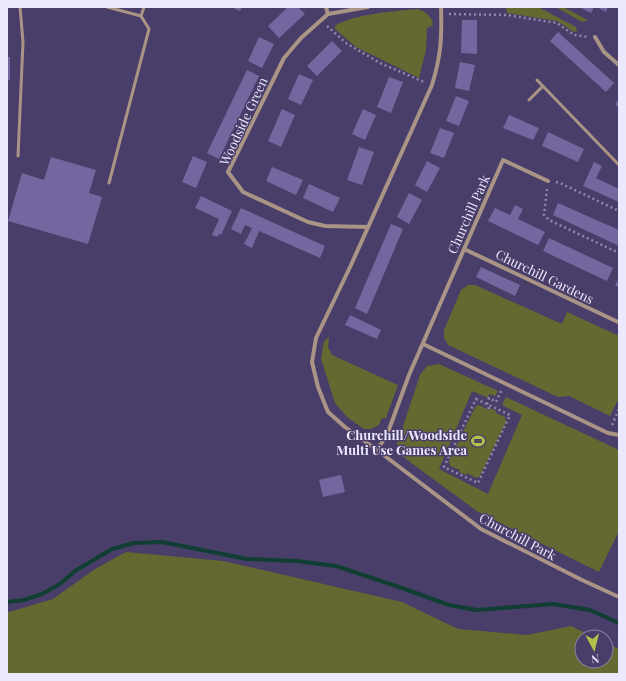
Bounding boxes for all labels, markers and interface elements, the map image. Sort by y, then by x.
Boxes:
street label: Woodside Green [215,74,271,169]
street label: Churchill Park [443,171,493,256]
street label: Churchill Gardens [493,245,597,307]
place label: Churchill/Woodside Multi Use Games Area [336,426,467,458]
sports icon: Churchill/Woodside Multi Use Games Area [470,433,486,449]
street label: Churchill Park [477,509,560,564]
north arrow [574,629,614,669]
text: N [590,651,600,667]

